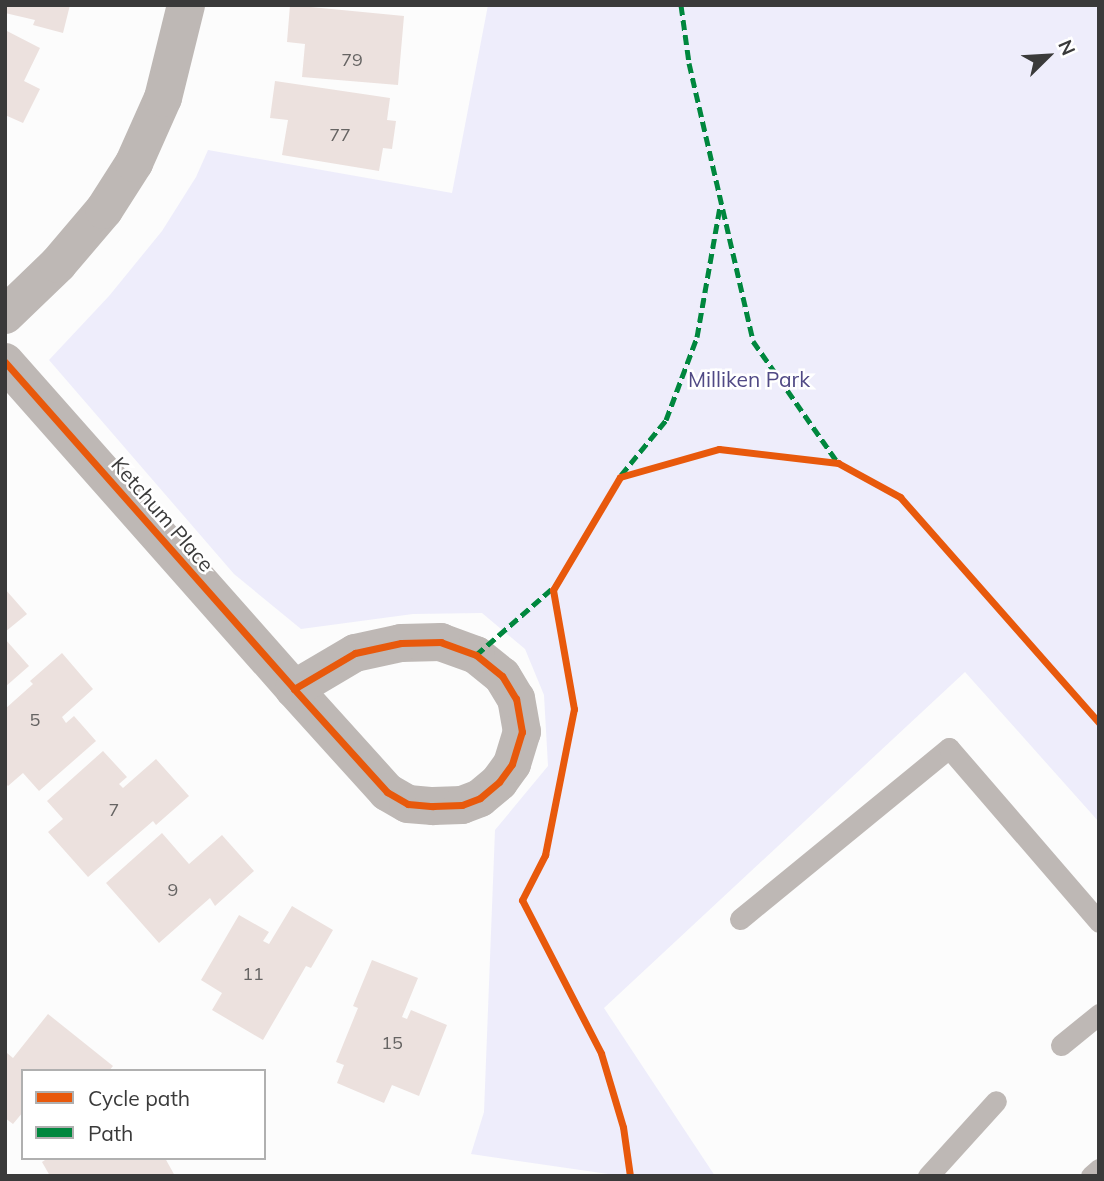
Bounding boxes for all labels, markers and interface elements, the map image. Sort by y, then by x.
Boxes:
north arrow [1013,21,1083,91]
text: N [1053,36,1081,59]
house number: 79 [341,49,363,71]
house number: 77 [329,124,351,146]
park label: Milliken Park [688,366,810,392]
street label: Ketchum Place [106,452,220,576]
house number: 5 [30,709,40,731]
house number: 7 [109,799,119,821]
house number: 9 [168,879,178,901]
house number: 11 [242,963,264,985]
house number: 15 [381,1032,403,1054]
legend [21,1069,266,1160]
text: Cycle path [88,1085,190,1111]
text: Path [88,1120,133,1146]

